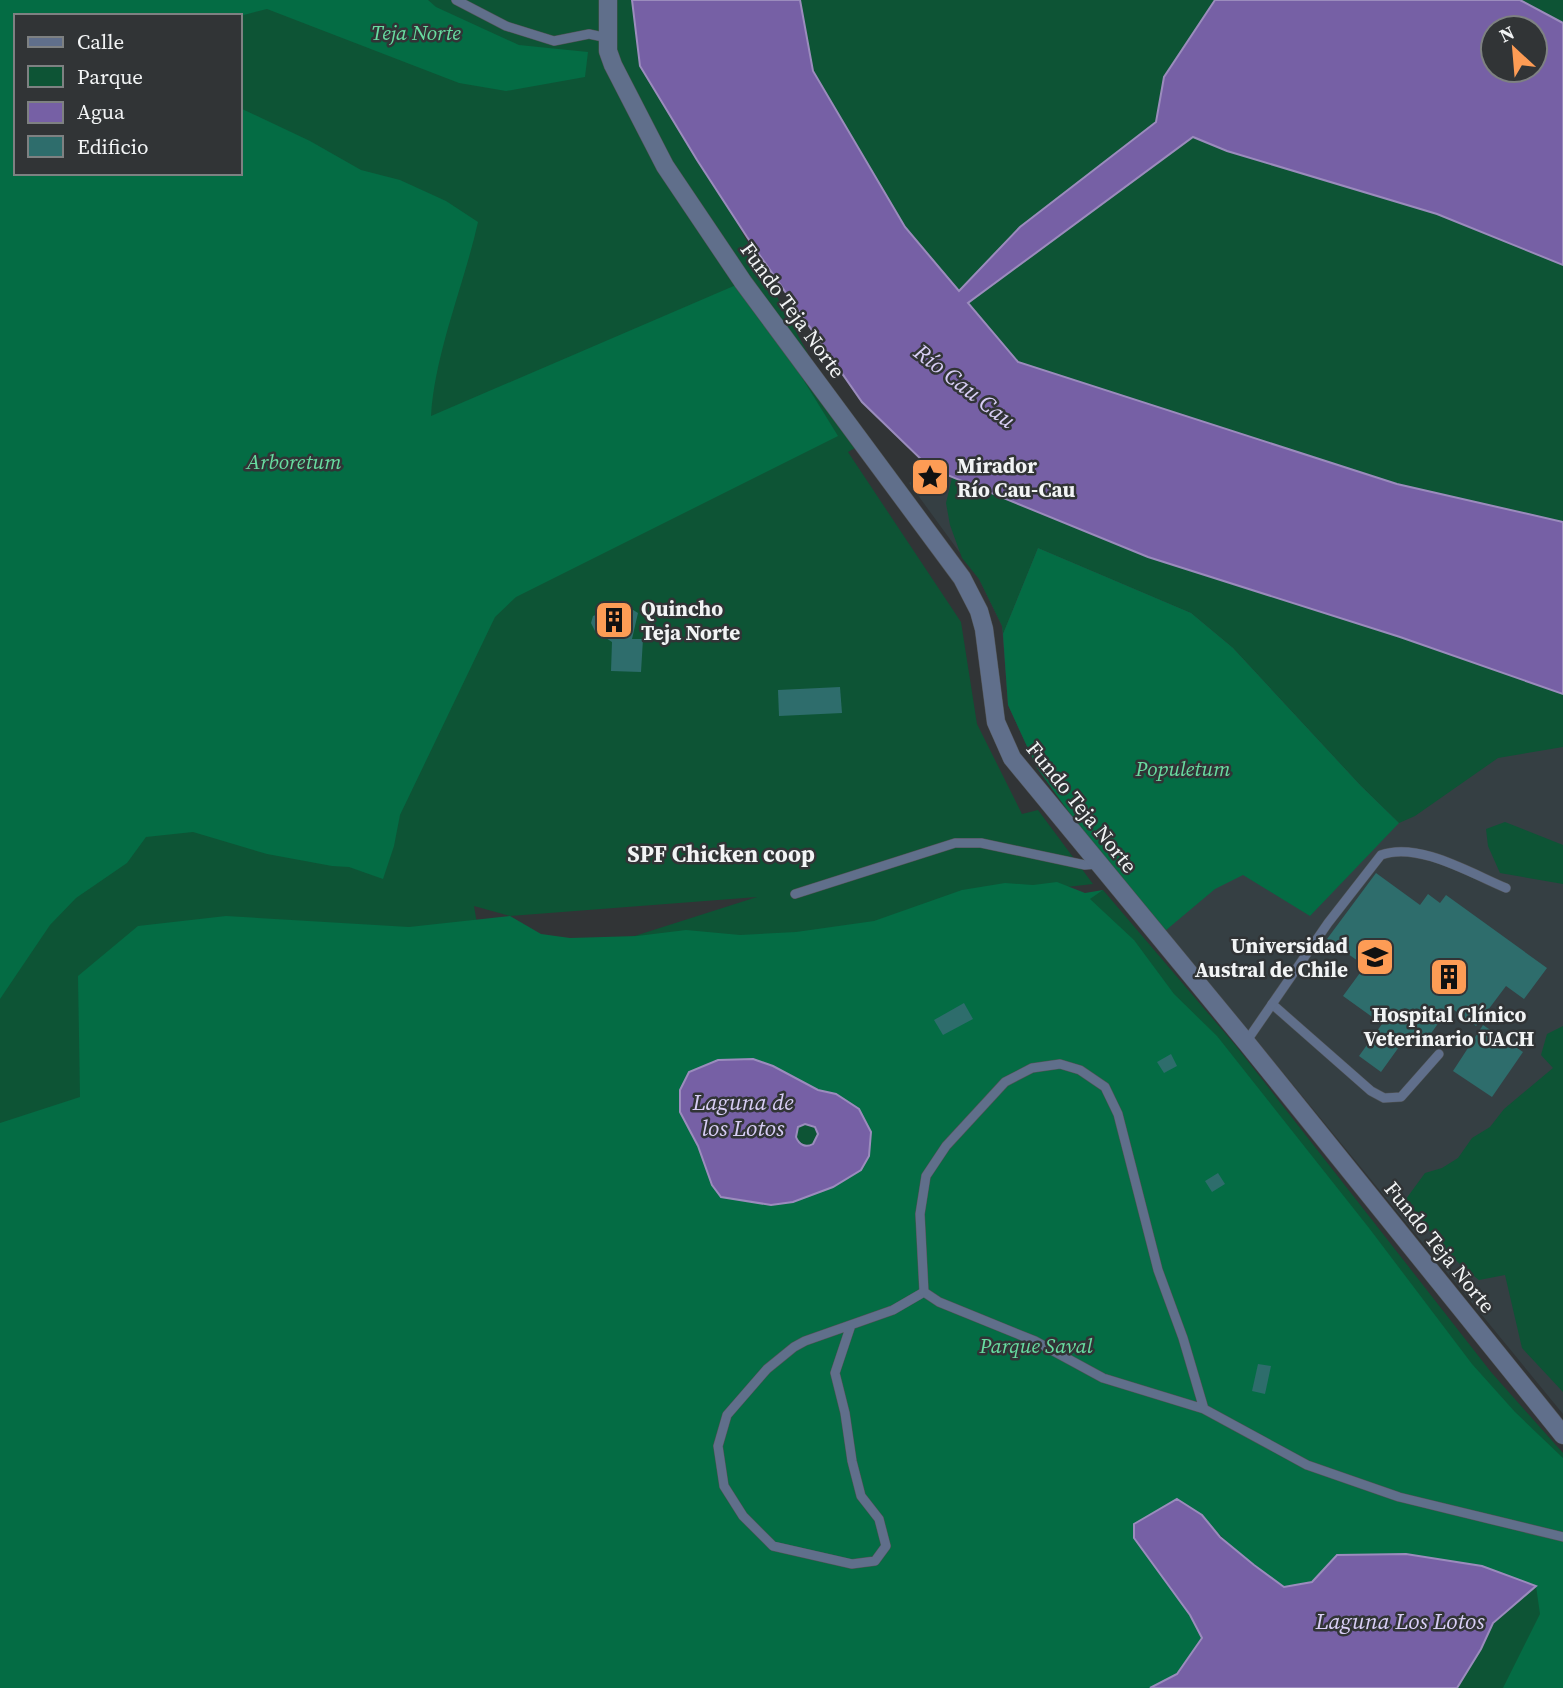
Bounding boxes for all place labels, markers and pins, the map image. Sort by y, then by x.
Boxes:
place label: Mirador Río Cau-Cau [957,451,1075,504]
place icon: Mirador Río Cau-Cau [909,456,951,498]
place label: Quincho Teja Norte [641,594,740,647]
building icon: Quincho Teja Norte [593,599,635,641]
place label: Universidad Austral de Chile [1195,931,1349,984]
school or university icon: Universidad Austral de Chile [1354,936,1396,978]
building icon: Hospital Clínico Veterinario UACH [1428,956,1470,998]
place label: Hospital Clínico Veterinario UACH [1364,1000,1534,1053]

